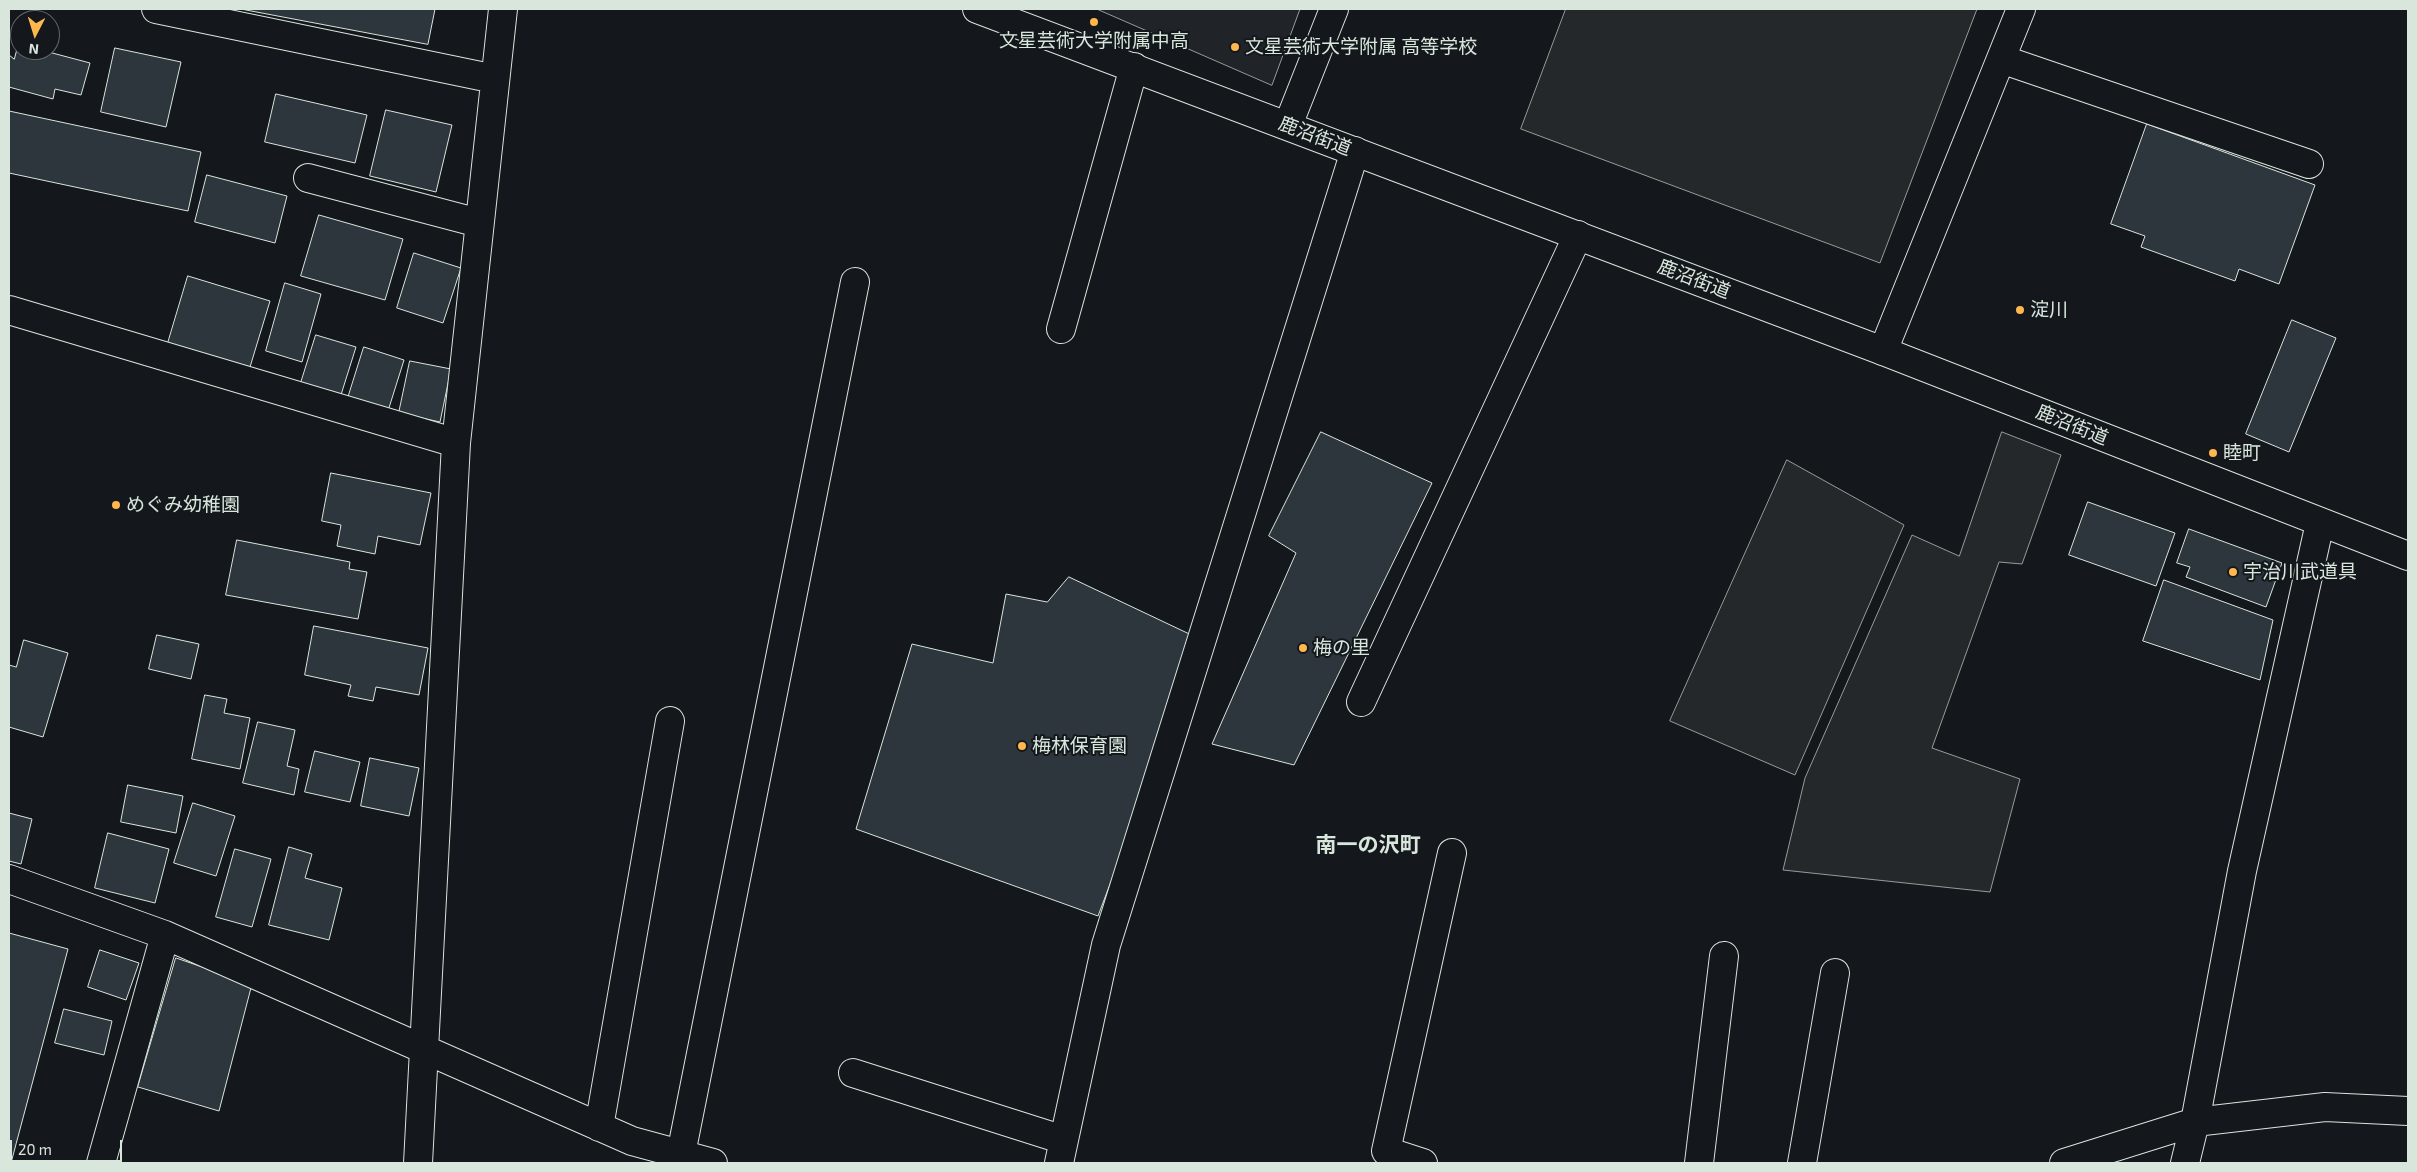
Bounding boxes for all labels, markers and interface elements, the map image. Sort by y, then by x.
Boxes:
north arrow [10,10,60,60]
marker: 文星芸術大学附属中高 [1088,16,1100,28]
place label: 文星芸術大学附属中高 [999,30,1189,52]
place label: 文星芸術大学附属 高等学校 [1245,36,1477,58]
text: N [28,41,40,58]
marker: 文星芸術大学附属 高等学校 [1229,41,1241,53]
street label: 鹿沼街道 [1275,112,1355,160]
street label: 鹿沼街道 [1654,255,1734,303]
place label: 淀川 [2030,299,2068,321]
marker: 淀川 [2014,304,2026,316]
street label: 鹿沼街道 [2032,400,2112,450]
place label: 睦町 [2223,442,2261,464]
marker: 睦町 [2207,447,2219,459]
place label: めぐみ幼稚園 [126,494,240,516]
marker: めぐみ幼稚園 [110,499,122,511]
place label: 宇治川武道具 [2243,561,2357,583]
marker: 宇治川武道具 [2227,566,2239,578]
place label: 梅の里 [1313,637,1370,659]
marker: 梅の里 [1297,642,1309,654]
place label: 梅林保育園 [1032,735,1127,757]
marker: 梅林保育園 [1016,740,1028,752]
district label: 南一の沢町 [1316,832,1420,858]
scale bar [12,1130,125,1162]
text: 20 m [18,1140,52,1158]

